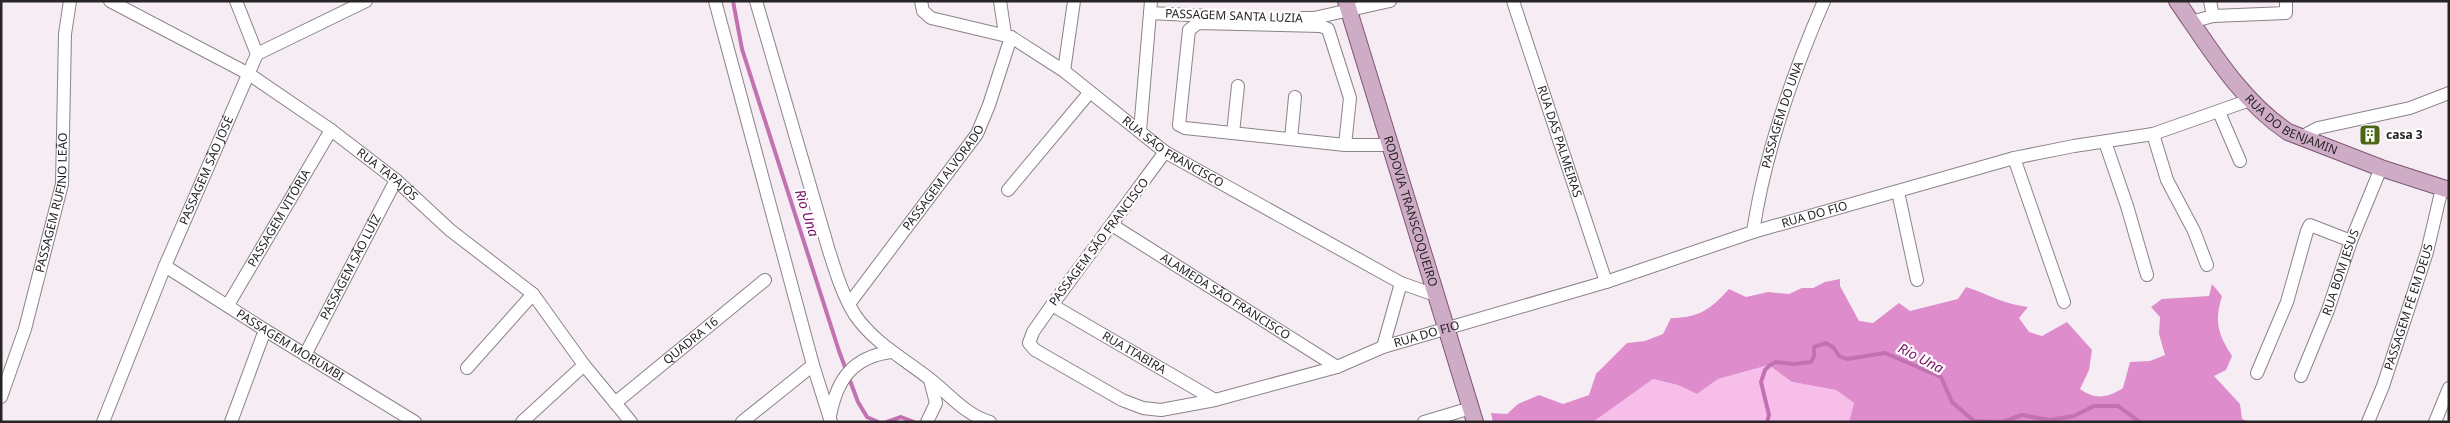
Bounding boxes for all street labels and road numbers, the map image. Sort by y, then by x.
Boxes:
street label: PASSAGEM SANTA LUZIA [1165,5,1304,26]
street label: PASSAGEM DO UNA [1757,58,1807,170]
street label: RUA DAS PALMEIRAS [1534,83,1587,200]
street label: RUA DO BENJAMIN [2241,90,2340,158]
street label: RUA SÃO FRANCISCO [1119,112,1227,191]
street label: PASSAGEM SÃO JOSÉ [175,113,237,227]
street label: PASSAGEM ALVORADO [898,122,988,234]
street label: PASSAGEM RUFINO LEÃO [31,132,71,274]
street label: RODOVIA TRANSCOQUEIRO [1380,134,1442,289]
street label: RUA TAPAJÓS [353,144,422,204]
street label: PASSAGEM VITÓRIA [243,165,314,270]
street label: PASSAGEM SÃO FRANCISCO [1045,174,1152,309]
street label: RUA DO FIO [1779,197,1849,232]
street label: PASSAGEM SÃO LUÍZ [316,211,385,323]
street label: RUA BOM JESUS [2318,226,2363,318]
street label: PASSAGEM FÉ EM DEUS [2380,242,2437,372]
street label: ALAMEDA SÃO FRANCISCO [1157,249,1294,343]
street label: PASSAGEM MORUMBI [233,305,347,384]
street label: QUADRA 16 [659,313,722,368]
street label: RUA DO FIO [1392,316,1461,351]
street label: RUA ITABIRA [1099,327,1170,378]

